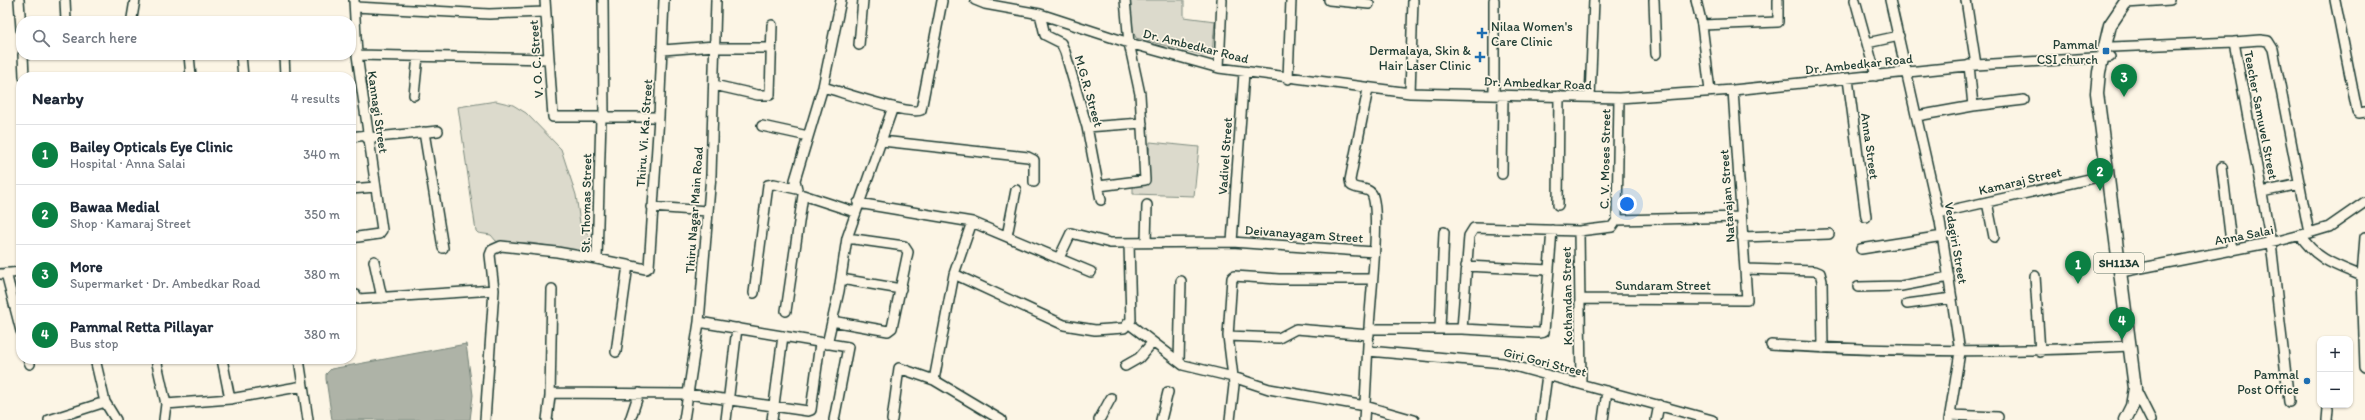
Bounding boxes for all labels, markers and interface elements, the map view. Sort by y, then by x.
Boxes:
search box [16,16,356,60]
street label: V. O. C. Street [526,19,546,99]
place label: Nilaa Women's Care Clinic [1491,19,1573,49]
street label: Dr. Ambedkar Road [1142,26,1250,66]
icon: search [30,27,52,49]
marker: Nilaa Women's Care Clinic [1476,27,1488,39]
text: Search here [62,29,137,47]
place label: Pammal CSI church [2037,37,2098,67]
place label: Dermalaya, Skin & Hair Laser Clinic [1369,43,1472,73]
marker: Pammal CSI church [2101,46,2111,56]
street label: Teacher Samuvel Street [2241,49,2281,181]
marker: Dermalaya, Skin & Hair Laser Clinic [1474,51,1486,63]
street label: Dr. Ambedkar Road [1804,51,1914,77]
street label: M.G.R. Street [1072,53,1106,129]
pin: 3 [2111,64,2137,97]
street label: Kannagi Street [365,70,391,154]
street label: Dr. Ambedkar Road [1484,74,1592,92]
street label: Thiru. Vi. Ka. Street [633,78,655,188]
text: Nearby [32,88,84,108]
text: 4 results [291,91,340,106]
street label: C. V. Moses Street [1597,109,1613,209]
street label: Anna Street [1858,112,1882,180]
street label: Vadivel Street [1215,117,1235,195]
text: Bailey Opticals Eye Clinic [70,138,233,156]
street label: Thiru Nagar Main Road [682,146,706,274]
text: 1 [42,147,48,162]
text: 340 m [303,147,340,162]
street label: Natarajan Street [1716,149,1738,243]
street label: St. Thomas Street [578,153,594,253]
text: Hospital · Anna Salai [70,156,185,171]
pin: 2 [2087,158,2113,191]
street label: Kamaraj Street [1977,164,2063,198]
your location [1617,194,1637,214]
text: Bawaa Medial [70,198,159,216]
street label: Vedagiri Street [1941,201,1971,285]
text: 2 [42,207,48,222]
text: 350 m [304,207,340,222]
text: Shop · Kamaraj Street [70,216,191,231]
street label: Deivanayagam Street [1244,222,1364,246]
street label: Anna Salai [2213,222,2275,248]
street label: Kothandan Street [1559,247,1575,345]
pin: 1 [2065,251,2091,284]
road number: SH113A [2094,253,2144,273]
text: More [70,258,103,276]
text: 3 [41,267,49,282]
text: 380 m [304,267,340,282]
text: Supermarket · Dr. Ambedkar Road [70,276,260,291]
street label: Sundaram Street [1615,278,1711,293]
pin: 4 [2109,307,2135,340]
text: Pammal Retta Pillayar [70,318,213,336]
text: 4 [41,327,49,342]
text: 380 m [304,327,340,342]
text: Bus stop [70,336,118,351]
map controls [2317,336,2353,408]
button: + [2317,336,2353,372]
street label: Giri Gori Street [1502,344,1588,380]
place label: Pammal Post Office [2237,367,2299,397]
button: − [2317,372,2353,408]
marker: Pammal Post Office [2302,376,2312,386]

